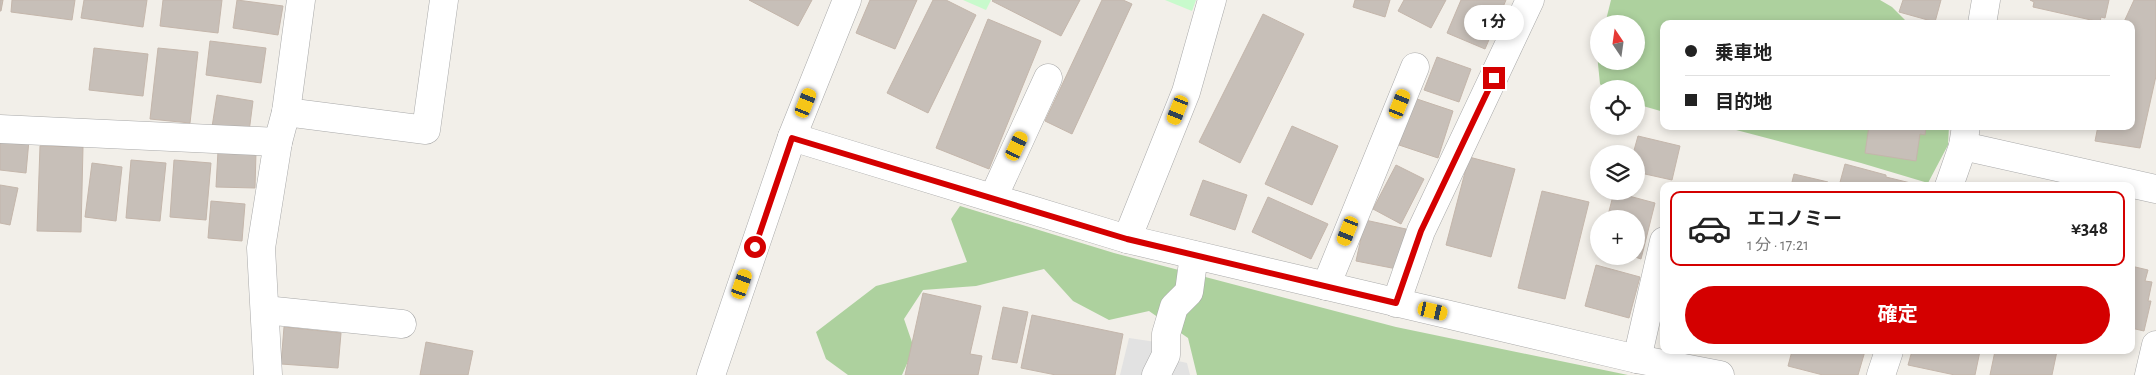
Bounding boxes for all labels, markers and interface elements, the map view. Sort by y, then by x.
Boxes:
callout: 1 分 [1464,5,1524,40]
text: 1 分 [1482,14,1506,30]
north arrow [1590,15,1645,70]
map controls [1590,15,1645,265]
text: 乗車地 [1715,44,1772,63]
route end [1483,67,1505,89]
button: locate [1590,80,1645,135]
car [793,86,818,120]
car [1387,87,1412,121]
car [1165,93,1190,127]
text: 目的地 [1715,93,1772,112]
car [1003,129,1030,163]
button: layers [1590,145,1645,200]
icon: car [1687,206,1732,251]
button: + [1590,210,1645,265]
text: エコノミー [1747,210,1842,229]
car [1335,214,1360,248]
text: ¥348 [2071,219,2108,238]
route start [744,236,766,258]
text: 1 分 · 17:21 [1747,237,1809,253]
car [730,267,753,301]
button: 確定 [1685,286,2110,344]
car [1416,300,1449,322]

